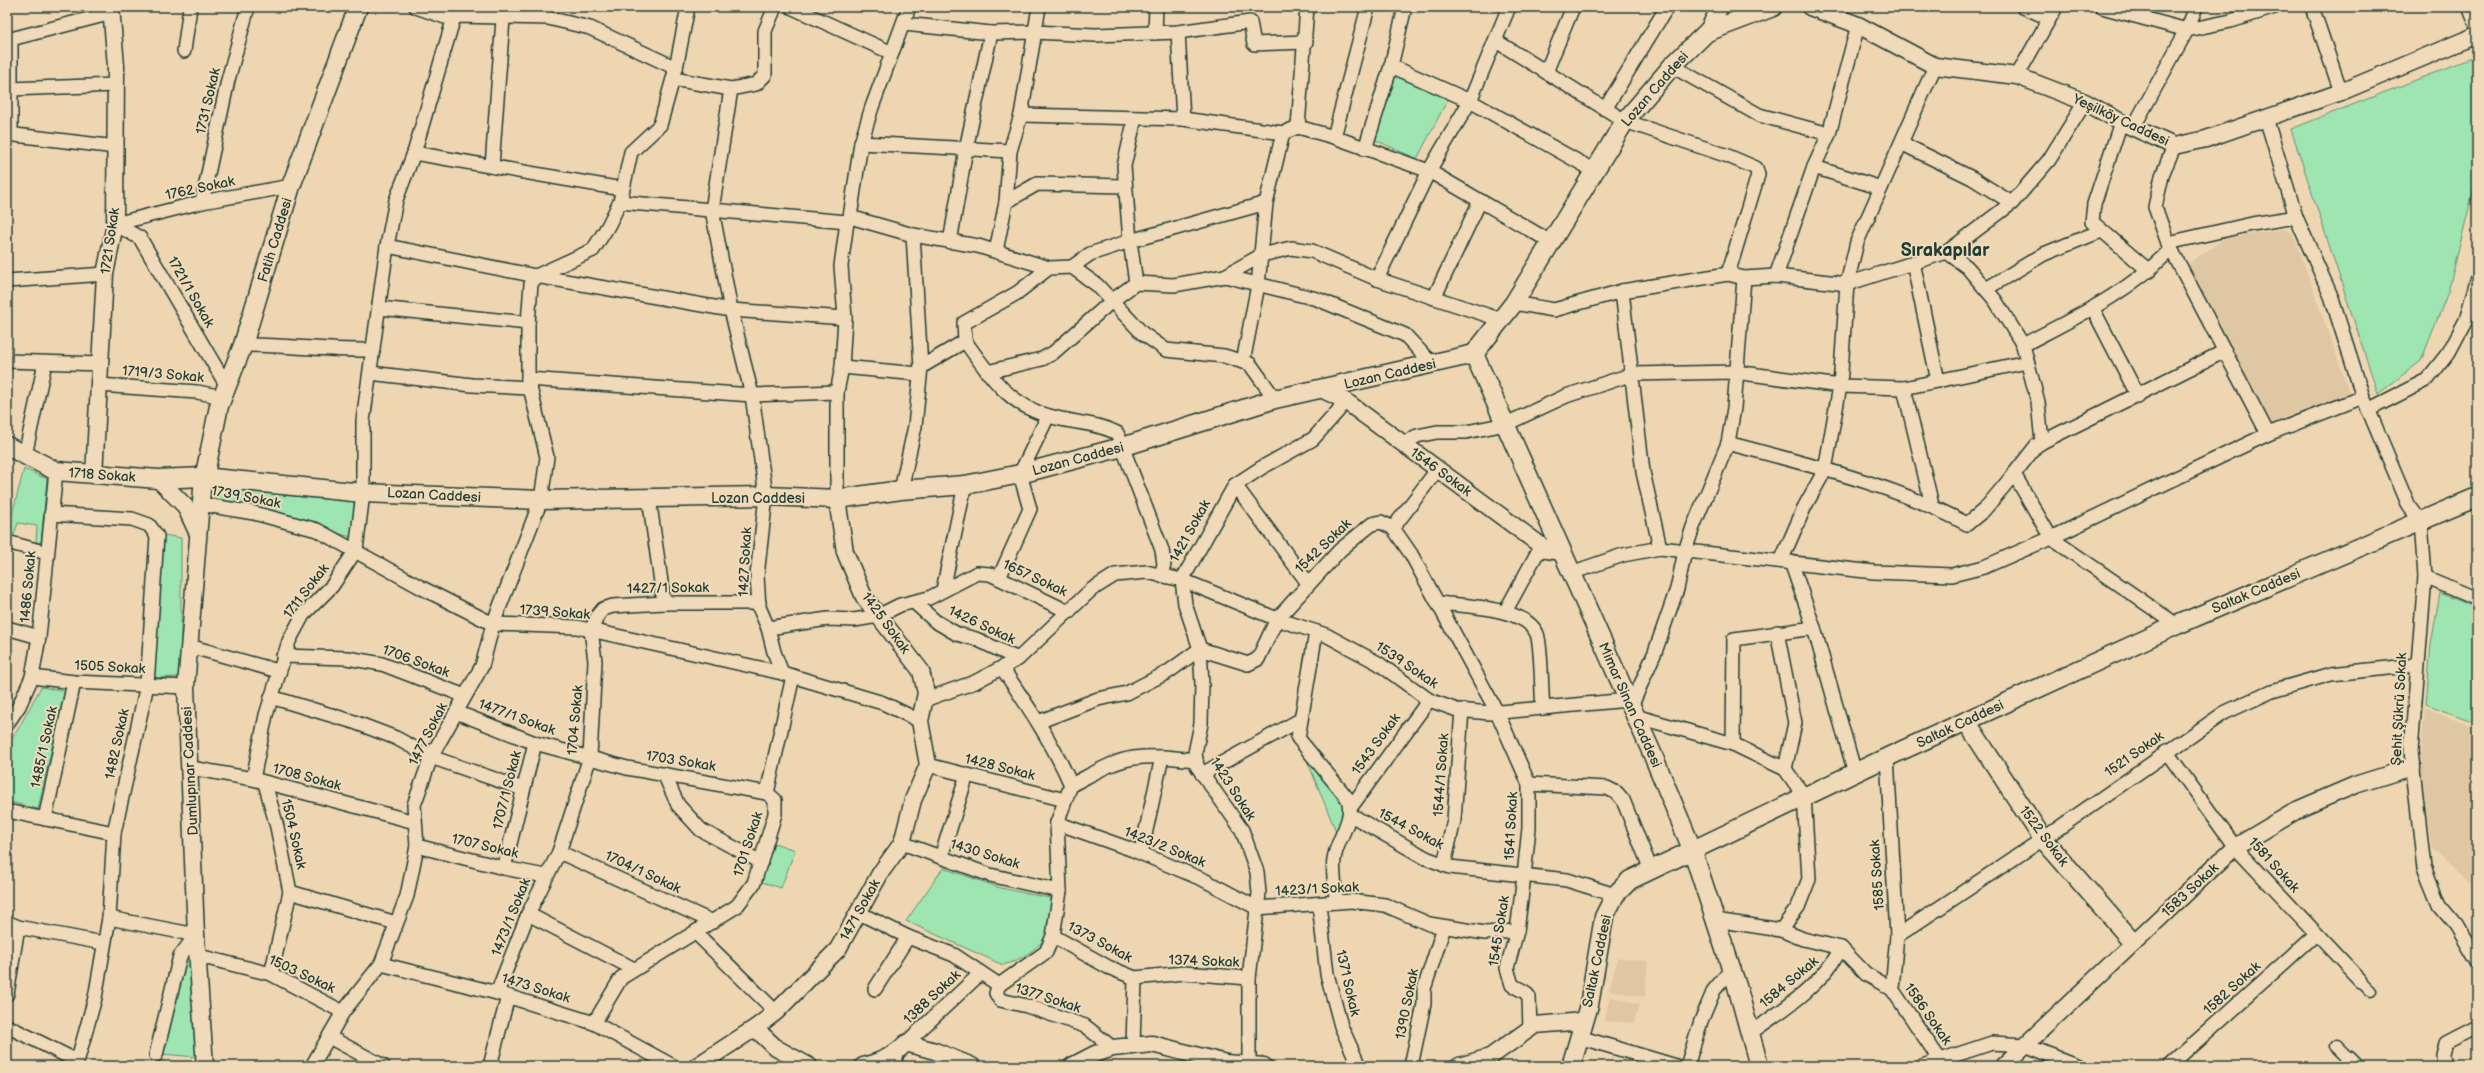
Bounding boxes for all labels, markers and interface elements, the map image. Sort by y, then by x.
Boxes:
street label: Lozan Caddesi [1618,48,1692,130]
street label: 1731 Sokak [192,66,224,136]
street label: Yeşilköy Caddesi [2069,90,2172,150]
street label: 1762 Sokak [164,172,236,204]
street label: Fatih Caddesi [254,196,296,284]
street label: 1721 Sokak [97,206,123,275]
district label: Sırakapılar [1901,240,1990,261]
street label: 1721/1 Sokak [164,254,218,331]
street label: Lozan Caddesi [1342,355,1438,393]
street label: 1719/3 Sokak [121,362,205,386]
street label: Lozan Caddesi [1030,439,1126,479]
street label: 1546 Sokak [1407,444,1475,500]
street label: 1718 Sokak [68,464,136,486]
street label: 1739 Sokak [210,482,282,512]
street label: Lozan Caddesi [387,484,481,506]
street label: Lozan Caddesi [711,490,805,507]
street label: 1421 Sokak [1166,497,1214,565]
street label: 1542 Sokak [1291,515,1355,577]
street label: 1427 Sokak [735,527,755,597]
street label: 1486 Sokak [16,550,40,624]
street label: 1657 Sokak [1000,556,1070,600]
street label: 1711 Sokak [279,560,333,622]
street label: Saltak Caddesi [2209,565,2303,617]
street label: 1427/1 Sokak [627,579,709,597]
street label: 1425 Sokak [858,589,914,657]
street label: 1739 Sokak [519,601,591,623]
street label: 1426 Sokak [946,602,1018,648]
street label: 1539 Sokak [1373,638,1441,692]
street label: Mimar Sinan Caddesi [1595,640,1665,770]
street label: 1706 Sokak [380,641,452,681]
street label: Şehit Şükrü Sokak [2388,652,2410,766]
street label: 1505 Sokak [74,657,146,677]
street label: 1704 Sokak [563,684,587,756]
street label: 1477/1 Sokak [476,695,558,739]
street label: Saltak Caddesi [1914,696,2006,752]
street label: 1477 Sokak [405,700,451,768]
street label: 1485/1 Sokak [27,704,61,789]
street label: Dumlupınar Caddesi [178,706,202,836]
street label: 1482 Sokak [101,707,133,781]
street label: 1543 Sokak [1348,710,1404,778]
street label: 1521 Sokak [2101,727,2167,781]
street label: 1544/1 Sokak [1430,733,1452,817]
street label: 1703 Sokak [645,747,717,775]
street label: 1707/1 Sokak [489,749,525,831]
street label: 1428 Sokak [963,750,1037,784]
street label: 1423 Sokak [1206,754,1260,824]
street label: 1708 Sokak [271,760,343,794]
street label: 1541 Sokak [1501,791,1521,861]
street label: 1504 Sokak [278,797,310,871]
street label: 1522 Sokak [2016,802,2072,870]
street label: 1544 Sokak [1375,805,1447,853]
street label: 1701 Sokak [730,809,767,879]
street label: 1423/2 Sokak [1122,823,1208,871]
street label: 1707 Sokak [450,830,520,862]
street label: 1581 Sokak [2245,834,2303,896]
street label: 1430 Sokak [948,835,1022,873]
street label: 1585 Sokak [1866,839,1888,911]
street label: 1704/1 Sokak [602,847,684,897]
street label: 1583 Sokak [2158,859,2222,921]
street label: 1473/1 Sokak [488,875,534,958]
street label: 1471 Sokak [836,876,884,944]
street label: 1423/1 Sokak [1275,878,1359,900]
street label: 1545 Sokak [1485,894,1513,968]
street label: Saltak Caddesi [1579,913,1615,1009]
street label: 1373 Sokak [1065,918,1135,966]
street label: 1371 Sokak [1332,948,1364,1018]
street label: 1503 Sokak [266,951,338,997]
street label: 1374 Sokak [1168,951,1240,971]
street label: 1584 Sokak [1756,952,1822,1011]
street label: 1582 Sokak [2200,958,2264,1018]
street label: 1388 Sokak [900,966,964,1028]
street label: 1390 Sokak [1392,967,1422,1041]
street label: 1473 Sokak [500,970,572,1007]
street label: 1377 Sokak [1013,979,1083,1017]
street label: 1586 Sokak [1901,980,1956,1048]

